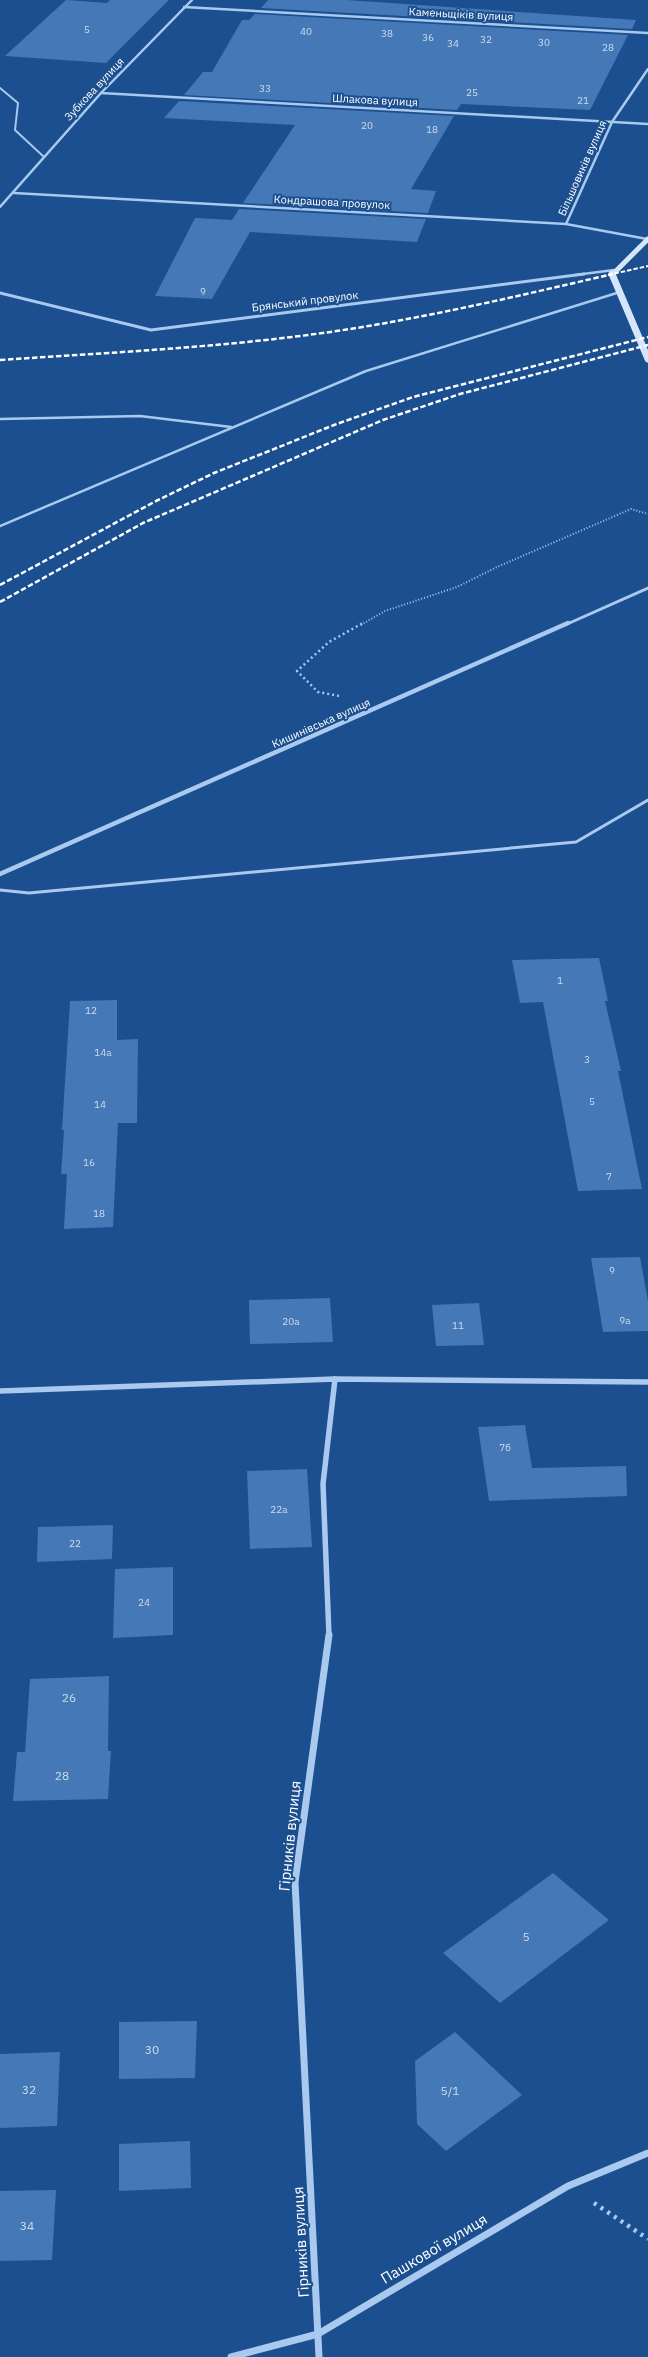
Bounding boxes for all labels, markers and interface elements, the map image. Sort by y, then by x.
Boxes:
street label: Каменьщіків вулиця [408,4,514,24]
house number: 5 [84,23,90,36]
house number: 40 [300,25,312,38]
house number: 38 [381,27,393,40]
house number: 36 [422,31,434,44]
house number: 32 [480,33,492,46]
house number: 30 [538,36,550,49]
house number: 34 [447,37,459,50]
house number: 28 [602,41,614,54]
street label: Зубкова вулиця [61,54,127,124]
house number: 33 [259,82,271,95]
house number: 25 [466,86,478,99]
street label: Шлакова вулиця [332,91,418,109]
house number: 21 [577,94,589,107]
street label: Більшовиків вулиця [555,118,609,218]
house number: 20 [361,119,373,132]
house number: 18 [426,123,438,136]
street label: Кондрашова провулок [273,192,391,212]
house number: 9 [200,285,206,298]
street label: Брянський провулок [251,288,359,314]
street label: Кишинівська вулиця [270,695,372,751]
house number: 1 [557,974,563,987]
house number: 12 [85,1004,97,1017]
house number: 14а [94,1046,112,1059]
house number: 3 [584,1053,590,1066]
house number: 5 [589,1095,595,1108]
house number: 14 [94,1098,106,1111]
house number: 16 [83,1156,95,1169]
house number: 7 [606,1170,612,1183]
house number: 18 [93,1207,105,1220]
house number: 9 [609,1264,615,1277]
house number: 9а [619,1314,631,1327]
house number: 20а [282,1315,300,1328]
house number: 11 [452,1319,464,1332]
house number: 7б [499,1441,511,1454]
house number: 22а [270,1503,288,1516]
house number: 22 [69,1537,81,1550]
house number: 24 [138,1596,150,1609]
house number: 26 [62,1690,76,1705]
house number: 28 [55,1768,69,1783]
street label: Гірників вулиця [274,1780,305,1892]
house number: 5 [522,1929,530,1944]
house number: 30 [145,2042,159,2057]
house number: 32 [22,2082,36,2097]
house number: 5/1 [441,2083,460,2098]
street label: Гірників вулиця [288,2186,313,2298]
street label: Пашкової вулиця [377,2209,490,2288]
house number: 34 [20,2218,34,2233]

